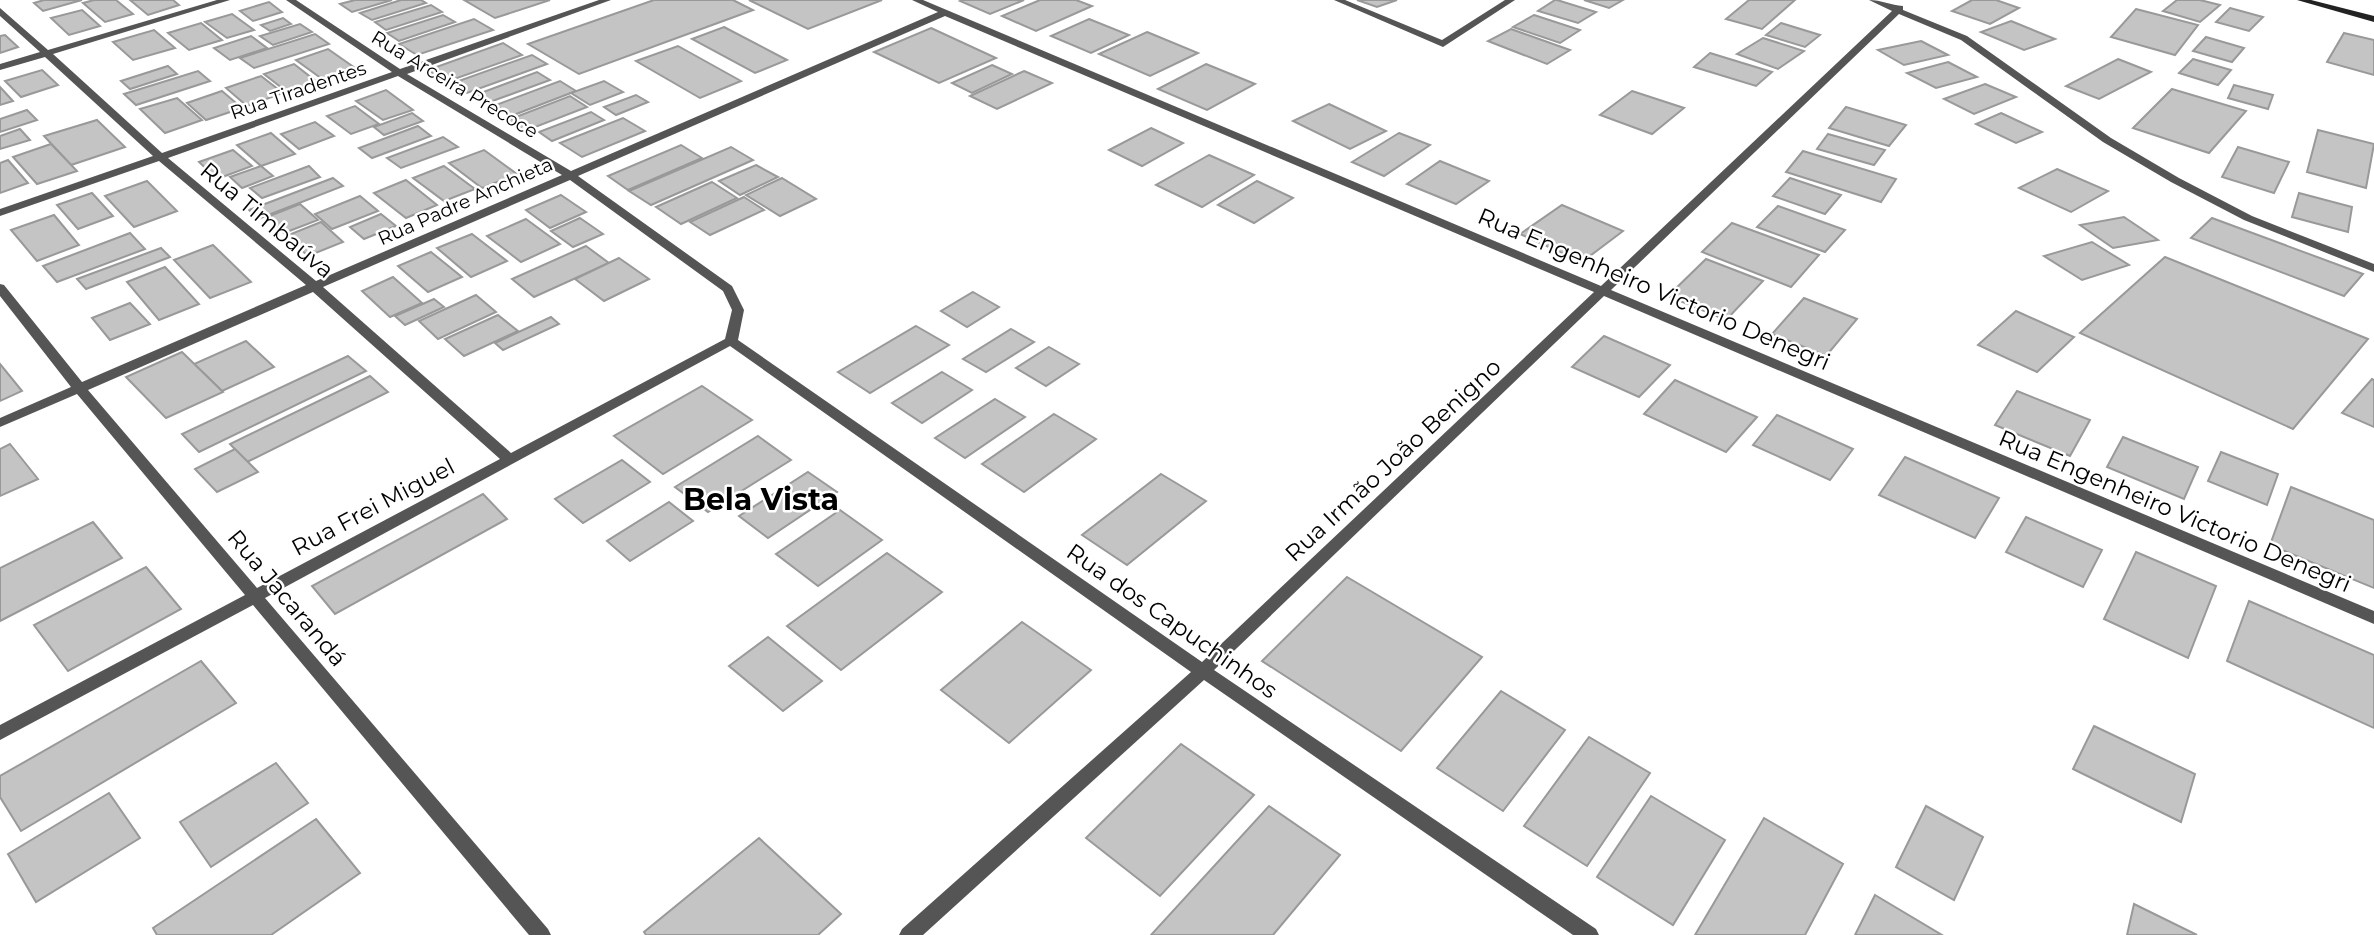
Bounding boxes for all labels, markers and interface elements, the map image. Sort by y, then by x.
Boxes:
street label: Rua Arceira Precoce [367,26,542,143]
street label: Rua Tiradentes [227,56,369,124]
street label: Rua Padre Anchieta [374,153,556,250]
street label: Rua Timbaúva [195,156,339,284]
street label: Rua Engenheiro Victorio Denegri [1474,202,1834,376]
street label: Rua Irmão João Benigno [1279,353,1507,567]
street label: Rua Engenheiro Victorio Denegri [1995,424,2355,598]
street label: Rua Frei Miguel [287,452,459,562]
district label: Bela Vista [683,481,839,518]
street label: Rua Jacarandá [222,524,352,672]
street label: Rua dos Capuchinhos [1061,538,1283,704]

